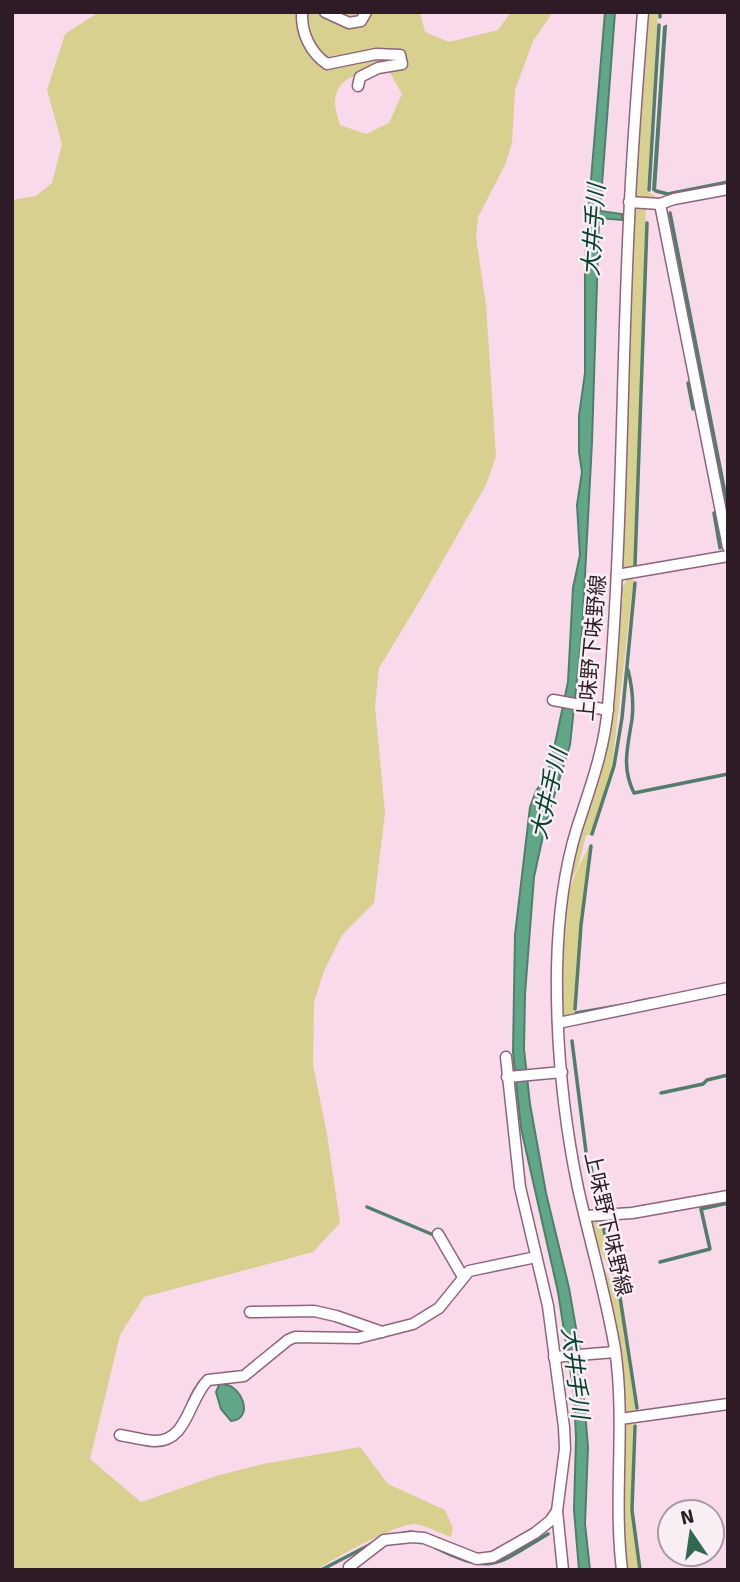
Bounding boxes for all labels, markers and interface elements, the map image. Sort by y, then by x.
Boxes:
water label: 大井手川 [576,180,612,277]
street label: 上味野下味野線 [573,574,611,722]
water label: 大井手川 [525,743,574,842]
street label: 上味野下味野線 [579,1149,637,1299]
water label: 大井手川 [555,1326,595,1423]
north arrow [656,1498,726,1568]
text: N [678,1504,697,1531]

